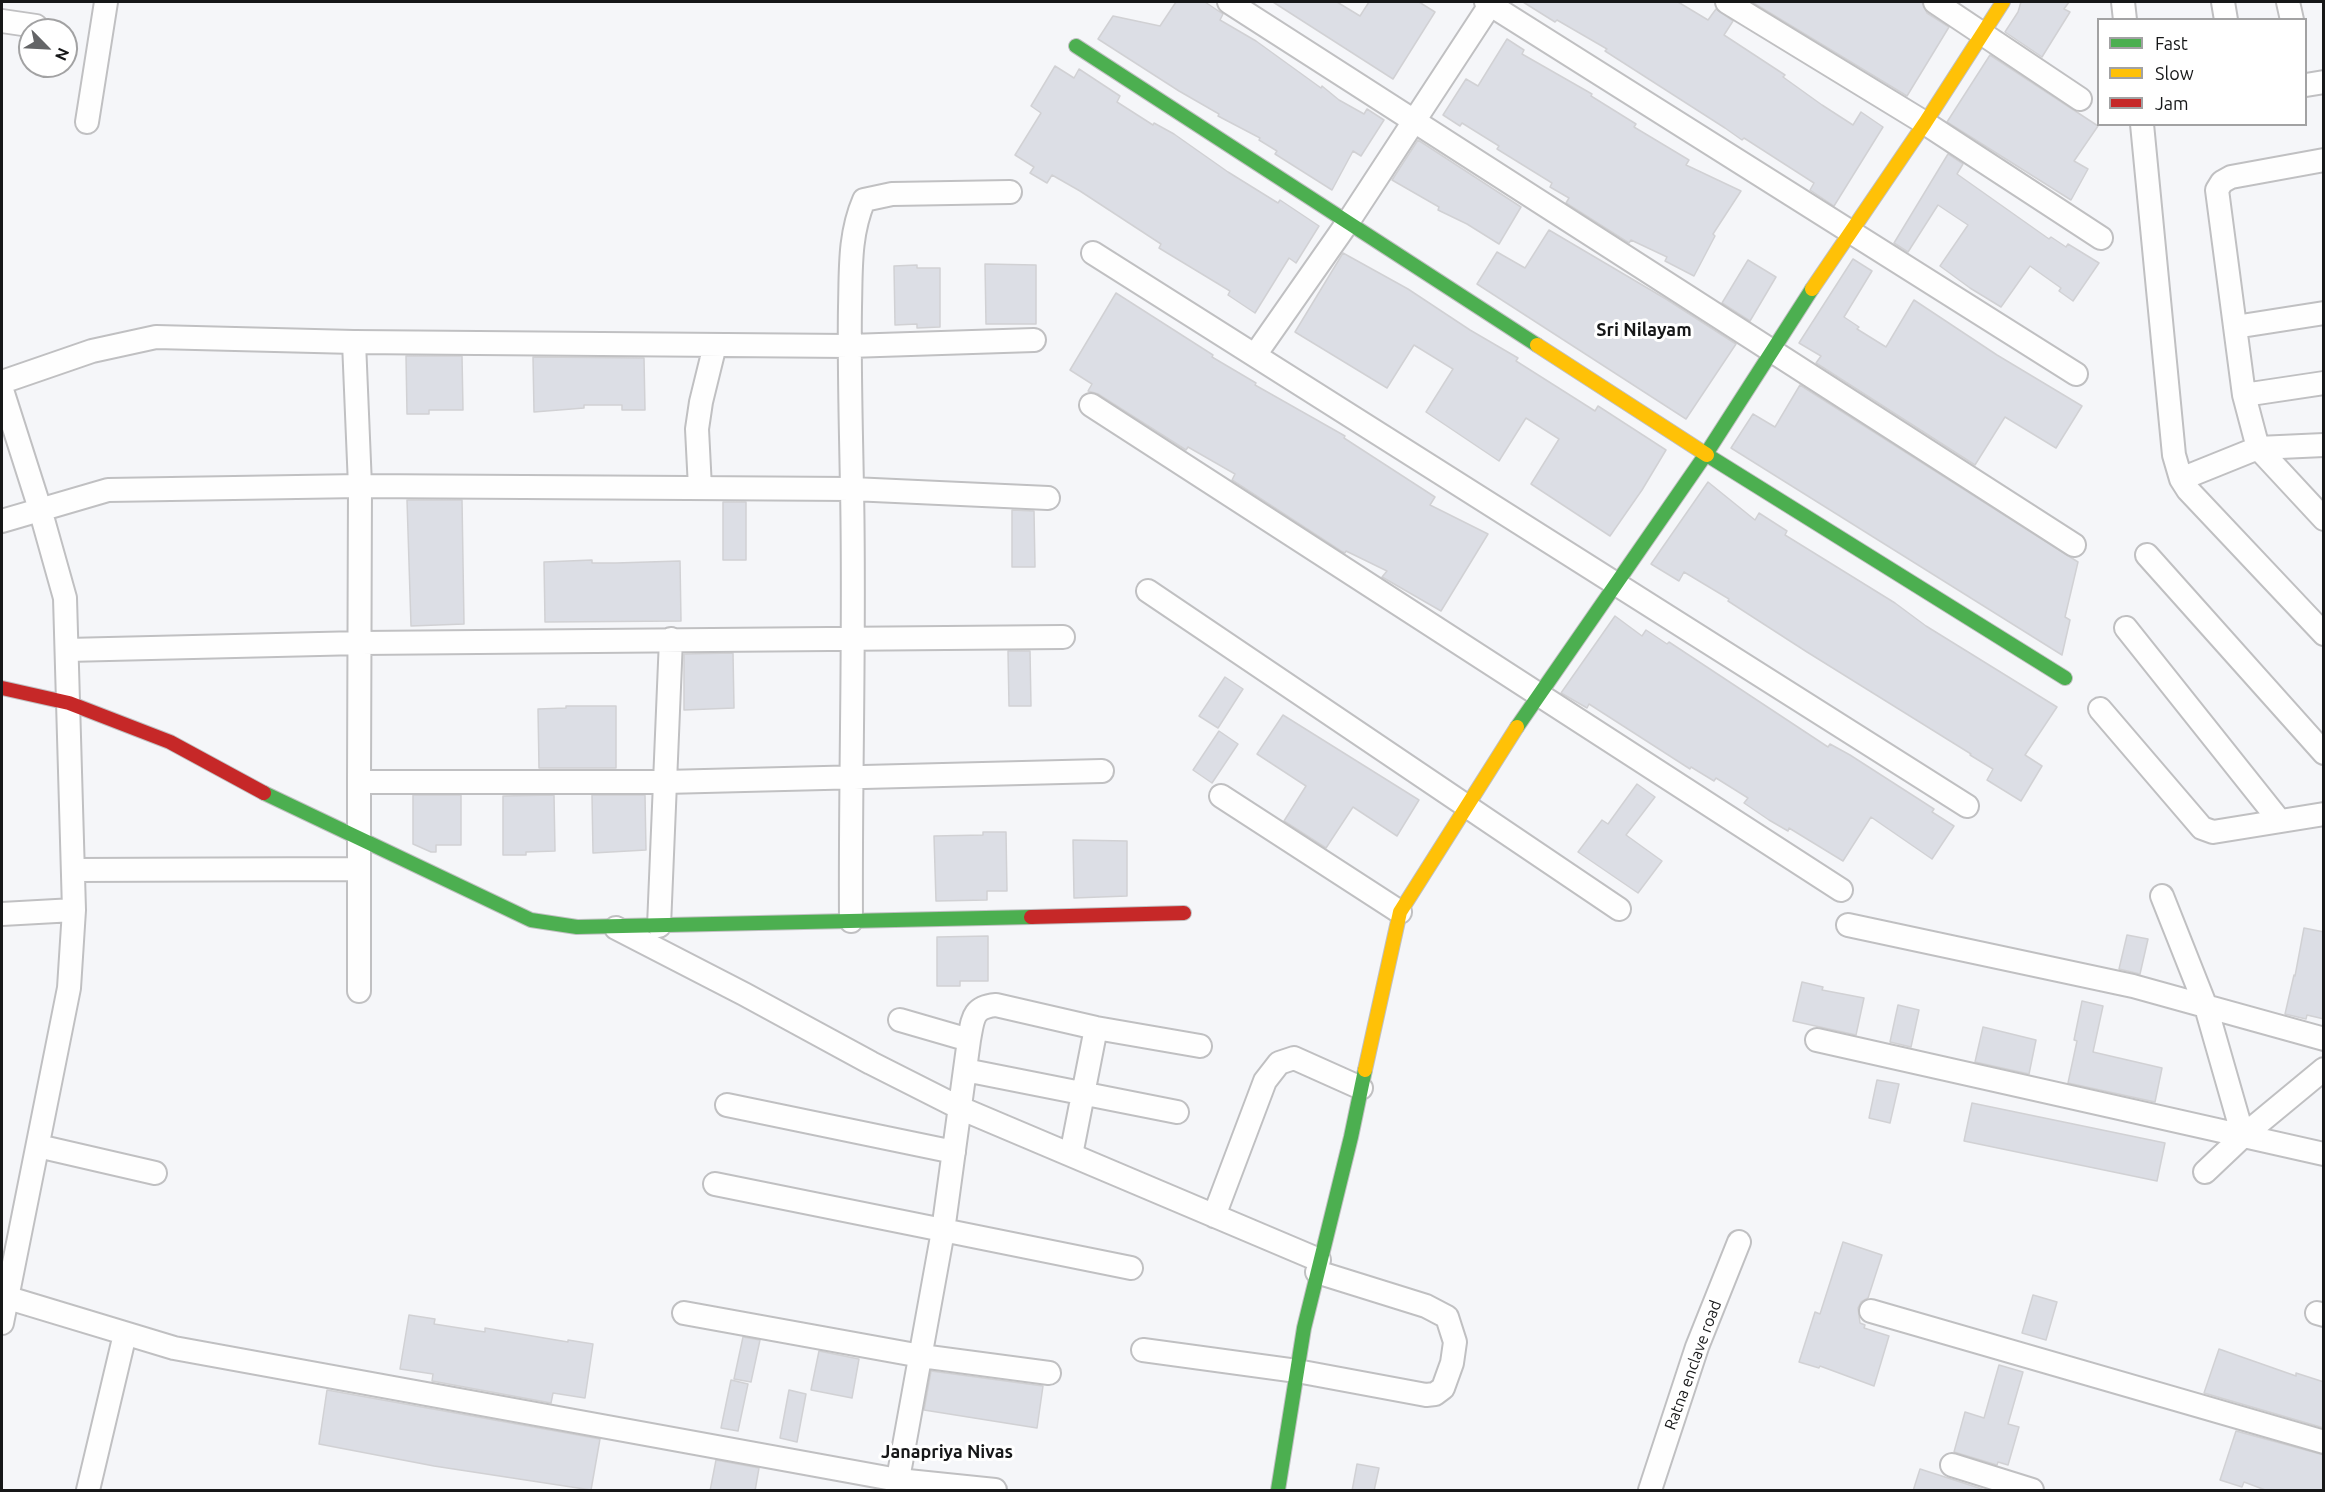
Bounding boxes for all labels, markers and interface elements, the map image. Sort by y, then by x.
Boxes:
north arrow [18,18,78,78]
legend [2097,18,2307,126]
text: Fast [2155,33,2188,53]
text: N [52,45,73,64]
text: Slow [2155,63,2194,83]
text: Jam [2155,93,2189,113]
district label: Sri Nilayam [1596,319,1692,341]
street label: Ratna enclave road [1661,1298,1725,1432]
district label: Janapriya Nivas [881,1441,1013,1463]

